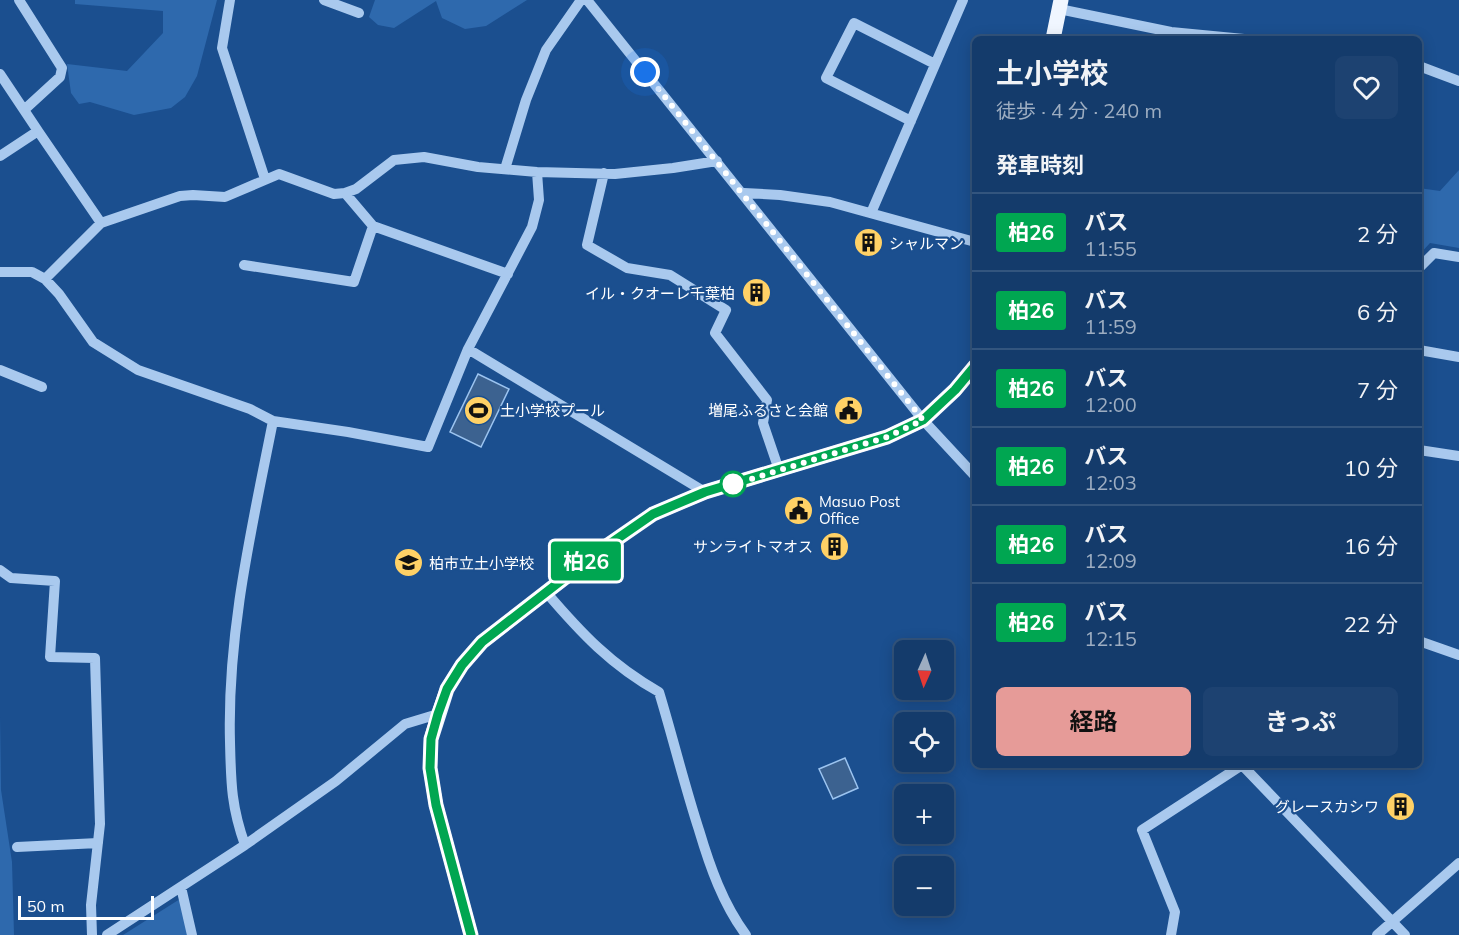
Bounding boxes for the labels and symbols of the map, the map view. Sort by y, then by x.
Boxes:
your location [630,57,660,87]
building icon: シャルマン [852,227,884,259]
place label: シャルマン [889,234,964,253]
building icon: イル・クオーレ千葉柏 [740,277,772,309]
place label: イル・クオーレ千葉柏 [585,284,735,303]
sports icon: 土小学校プール [463,394,495,426]
public building icon: 増尾ふるさと会館 [833,394,865,426]
place label: 土小学校プール [500,401,605,420]
place label: 増尾ふるさと会館 [708,401,828,420]
unlabelled marker [720,471,746,497]
place label: Masuo Post Office [819,492,900,528]
public building icon: Masuo Post Office [782,494,814,526]
building icon: サンライトマオス [818,530,850,562]
place label: サンライトマオス [693,537,813,556]
line badge: 柏26 [552,542,620,580]
school or university icon: 柏市立土小学校 [392,547,424,579]
place label: 柏市立土小学校 [429,554,534,573]
north arrow [894,640,954,700]
building icon: グレースカシワ [1384,790,1416,822]
place label: グレースカシワ [1275,797,1379,816]
scale bar [18,893,154,920]

